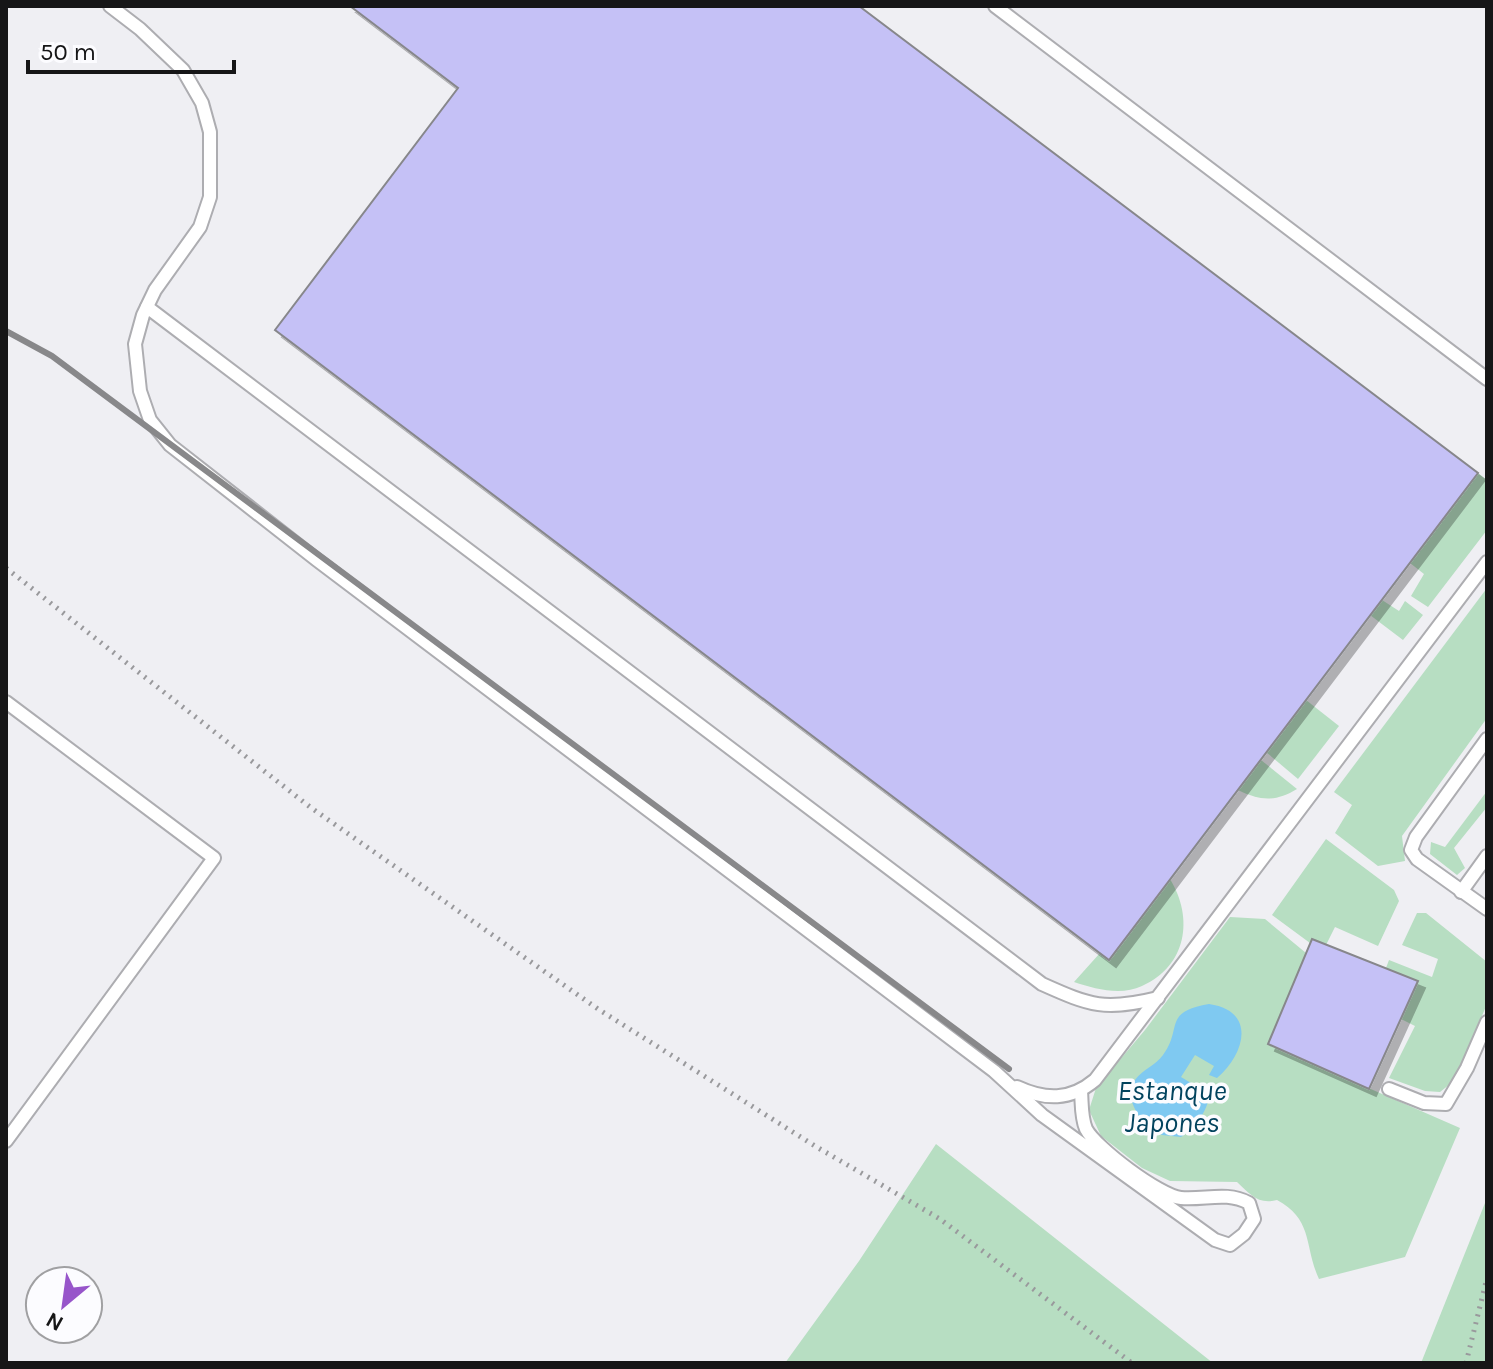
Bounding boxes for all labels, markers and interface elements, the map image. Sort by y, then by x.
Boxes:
scale bar [28,24,234,74]
text: 50 m [40,38,96,66]
water label: Estanque Japones [1117,1074,1227,1139]
north arrow [24,1265,104,1345]
text: N [42,1306,68,1337]

